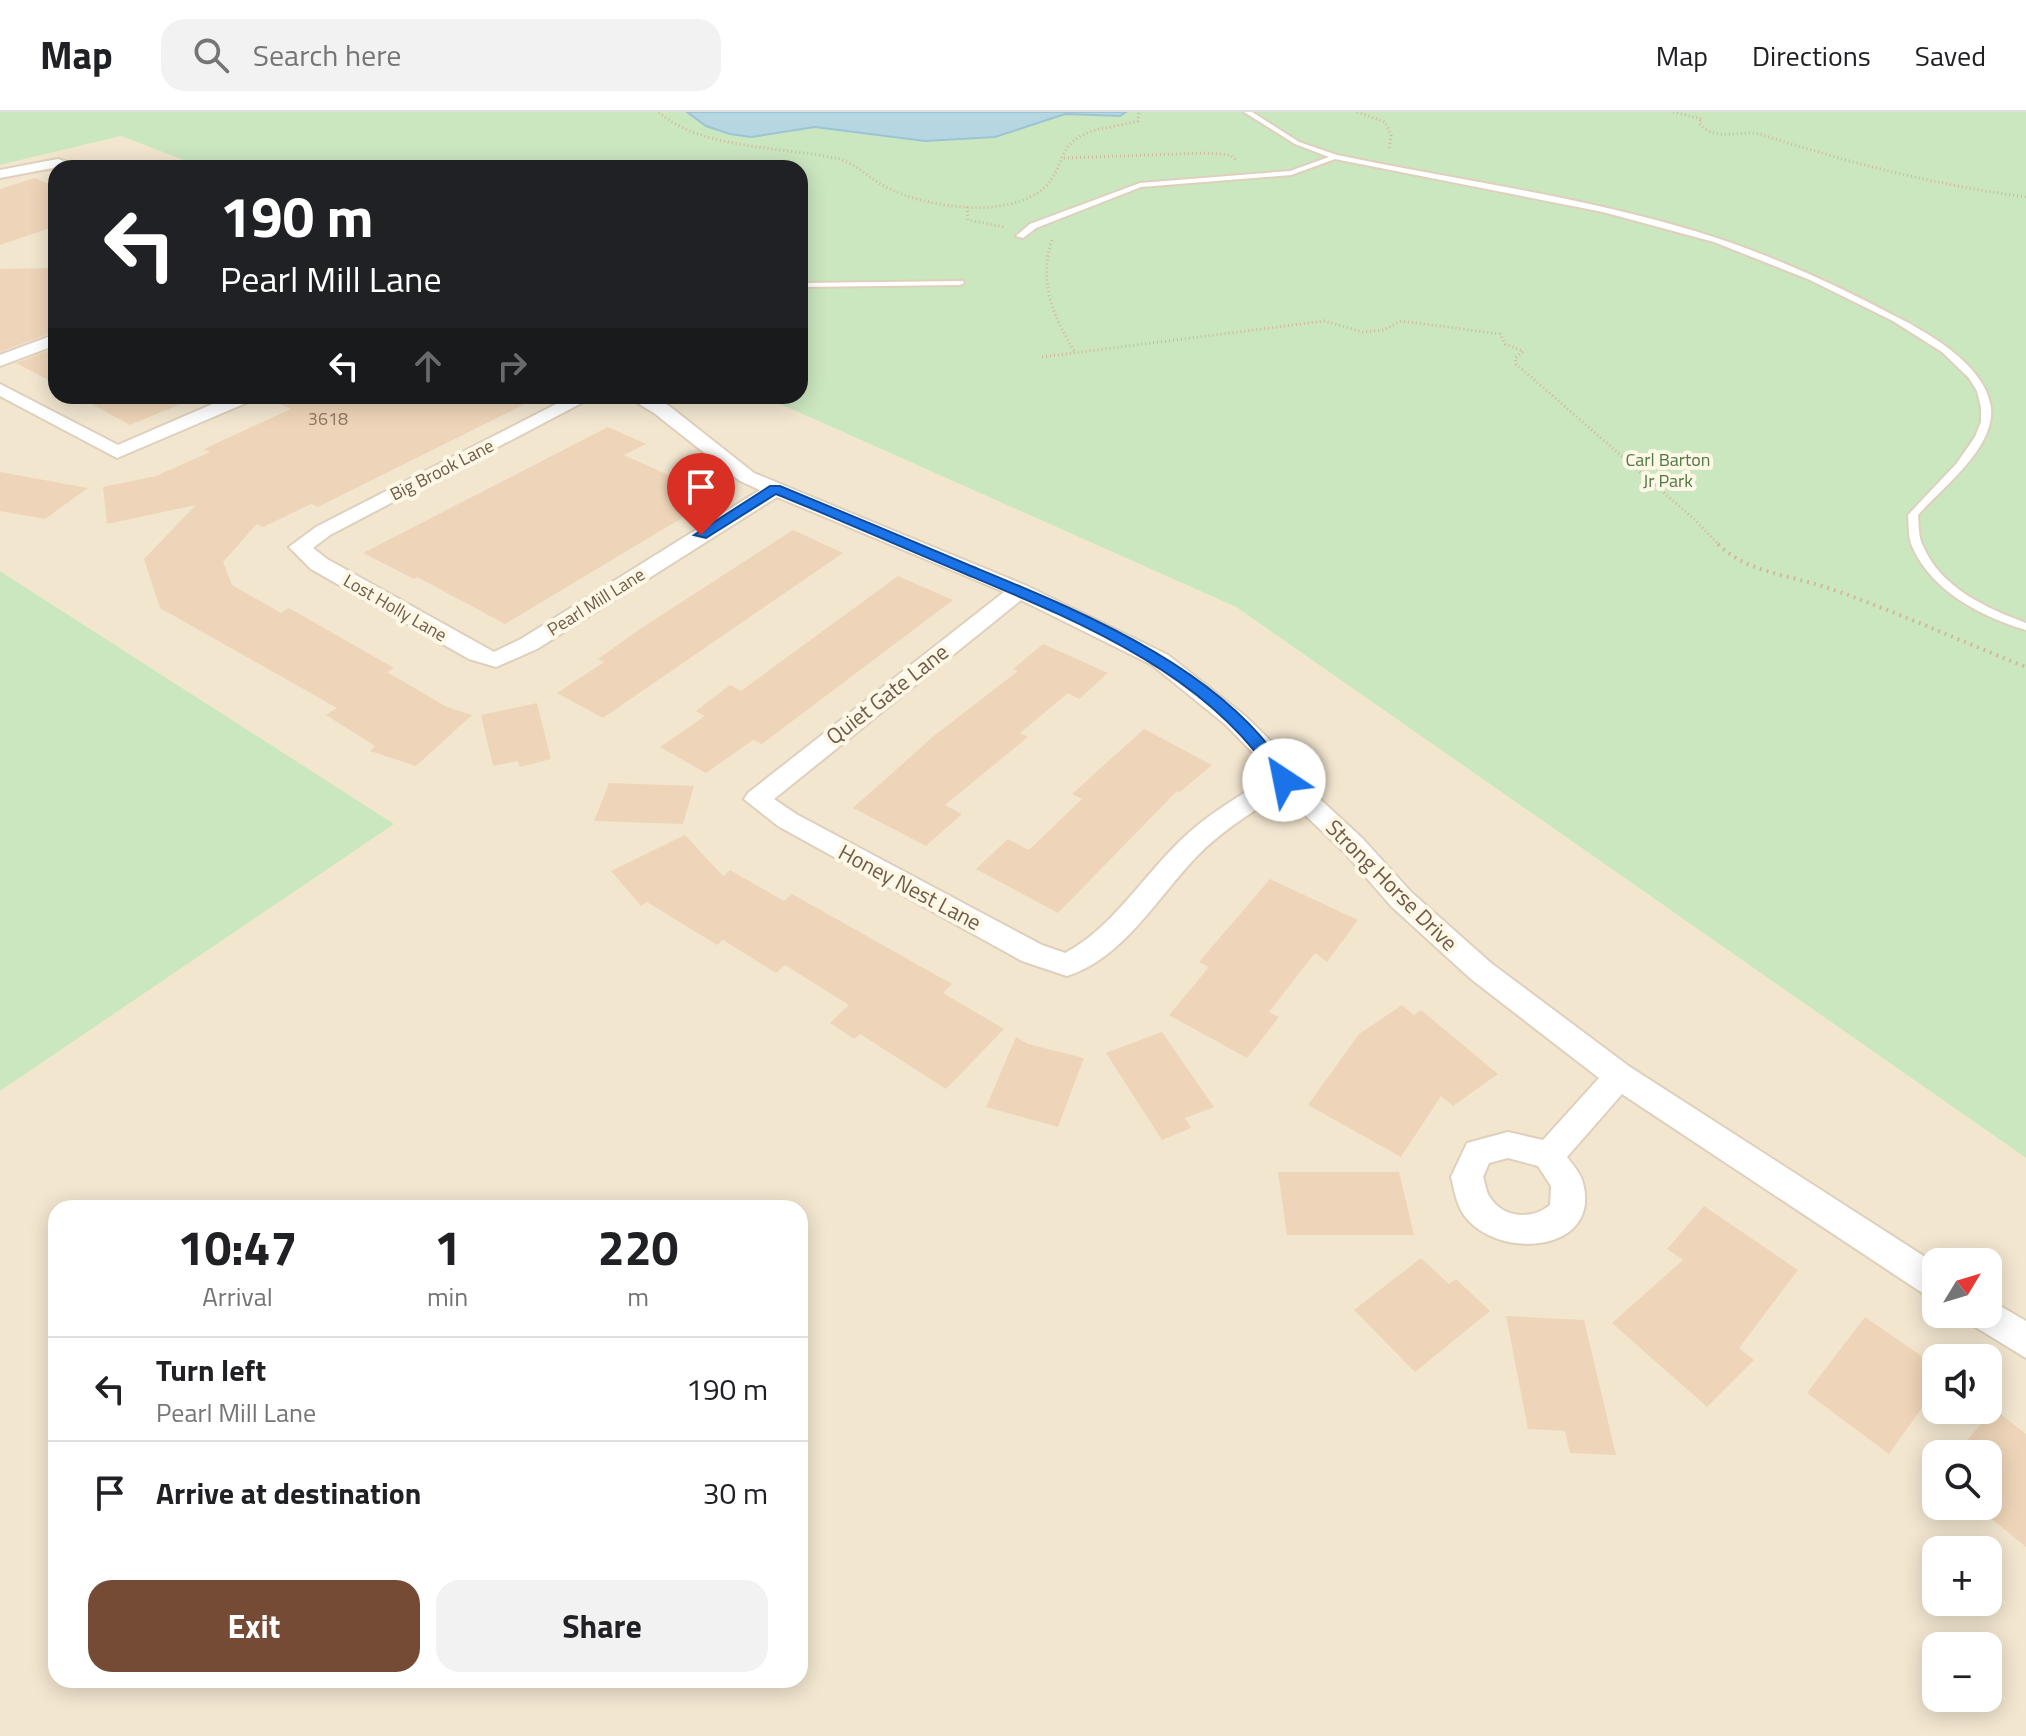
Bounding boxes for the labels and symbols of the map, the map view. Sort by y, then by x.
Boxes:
house number: 3618 [308,405,348,432]
street label: Big Brook Lane [385,432,498,507]
park label: Carl Barton Jr Park [1626,446,1710,494]
pin [667,453,735,535]
street label: Pearl Mill Lane [542,561,650,642]
street label: Lost Holly Lane [338,567,452,648]
street label: Quiet Gate Lane [818,635,956,753]
position arrow [1242,738,1326,822]
street label: Strong Horse Drive [1318,811,1466,959]
street label: Honey Nest Lane [832,835,988,939]
north arrow [1922,1248,2002,1328]

